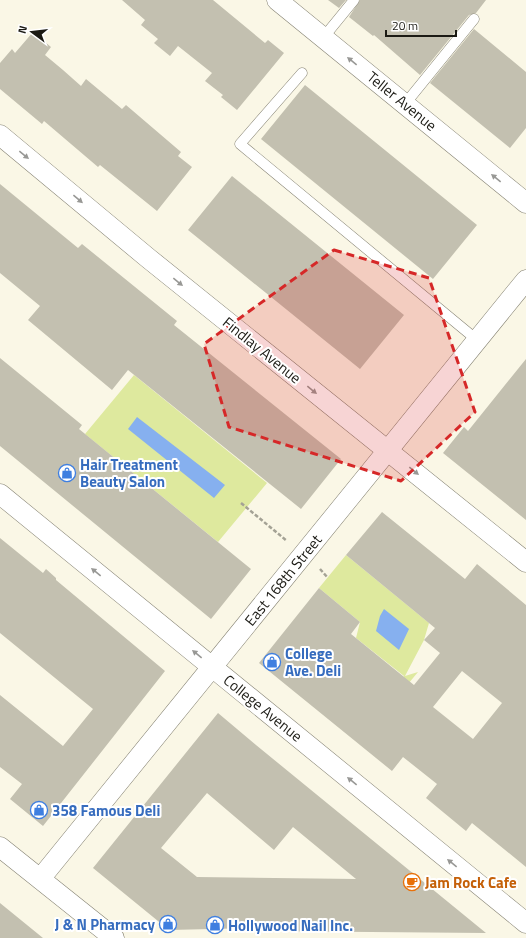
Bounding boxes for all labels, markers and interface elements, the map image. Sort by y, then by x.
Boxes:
north arrow [12,12,52,52]
scale bar [386,12,456,38]
text: 20 m [392,16,418,35]
text: N [14,24,31,35]
one-way arrow [346,56,357,65]
street label: Teller Avenue [362,66,442,136]
one-way arrow [19,150,29,159]
one-way arrow [490,174,501,183]
one-way arrow [72,195,83,204]
one-way arrow [173,278,184,287]
street label: Findlay Avenue [218,311,306,389]
one-way arrow [307,385,318,394]
place label: Hair Treatment Beauty Salon [80,453,179,493]
shop icon: Hair Treatment Beauty Salon [57,463,77,483]
one-way arrow [408,467,419,476]
street label: East 168th Street [239,529,328,631]
one-way arrow [91,568,102,576]
place label: College Ave. Deli [285,642,341,682]
one-way arrow [192,650,202,658]
shop icon: College Ave. Deli [262,652,282,672]
street label: College Avenue [218,669,308,747]
one-way arrow [346,776,357,785]
place label: 358 Famous Deli [52,799,160,822]
shop icon: 358 Famous Deli [29,800,49,820]
one-way arrow [447,858,458,867]
place label: Jam Rock Cafe [425,871,517,894]
cafe icon: Jam Rock Cafe [402,872,422,892]
place label: J & N Pharmacy [55,913,155,936]
shop icon: J & N Pharmacy [158,914,178,934]
place label: Hollywood Nail Inc. [228,914,353,937]
shop icon: Hollywood Nail Inc. [205,915,225,935]

